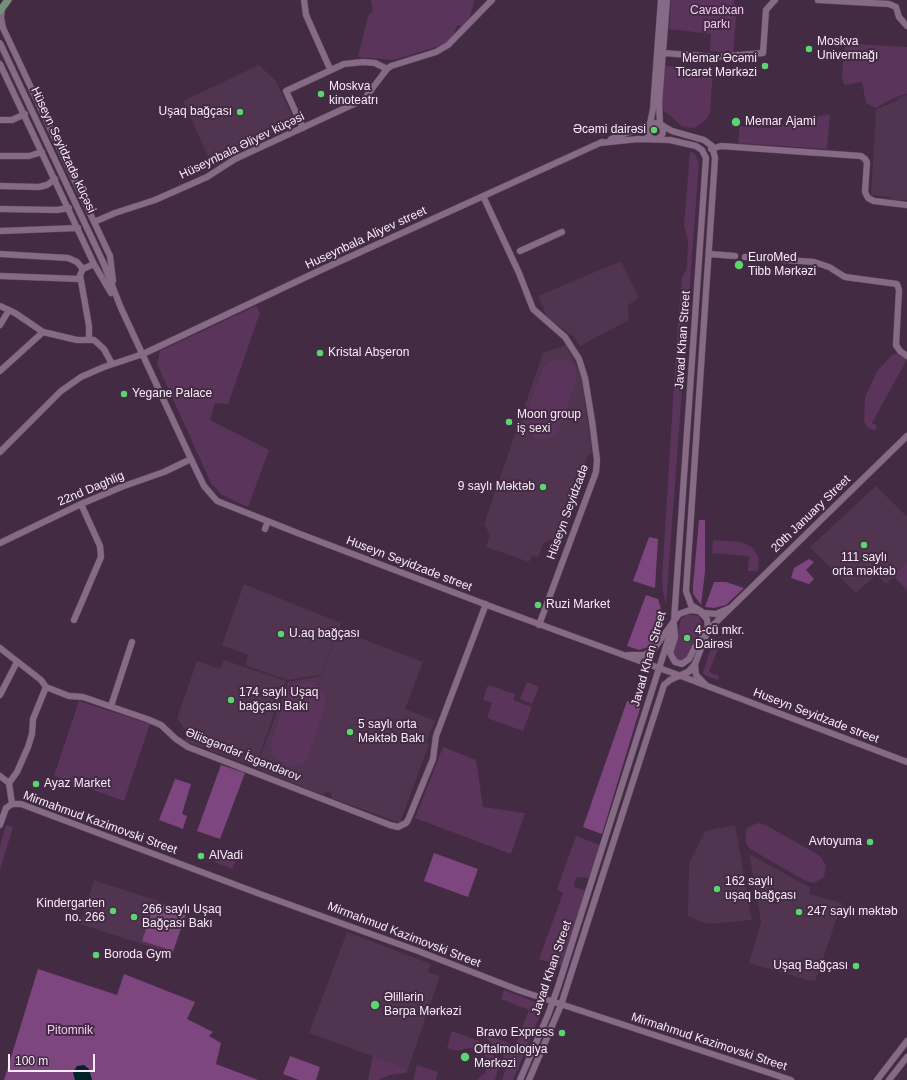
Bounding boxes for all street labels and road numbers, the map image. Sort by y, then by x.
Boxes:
street label: Hüseyn Seyidzadə küçəsi [27,85,99,215]
street label: Hüseynbala Əliyev küçəsi [177,109,307,183]
street label: Huseynbala Aliyev street [303,204,429,272]
street label: Javad Khan Street [672,290,694,390]
street label: Hüseyn Seyidzadə [544,463,592,561]
street label: 22nd Daghlig [56,469,126,509]
street label: 20th January Street [768,472,854,556]
street label: Huseyn Seyidzade street [344,533,474,595]
street label: Javad Khan Street [628,610,670,708]
street label: Huseyn Seyidzade street [751,685,881,747]
street label: Əliisgəndər İsgəndərov [183,725,303,785]
street label: Mirmahmud Kazimovski Street [21,788,179,858]
street label: Mirmahmud Kazimovski Street [325,899,483,971]
street label: Javad Khan Street [529,919,575,1017]
street label: Mirmahmud Kazimovski Street [629,1010,789,1074]

